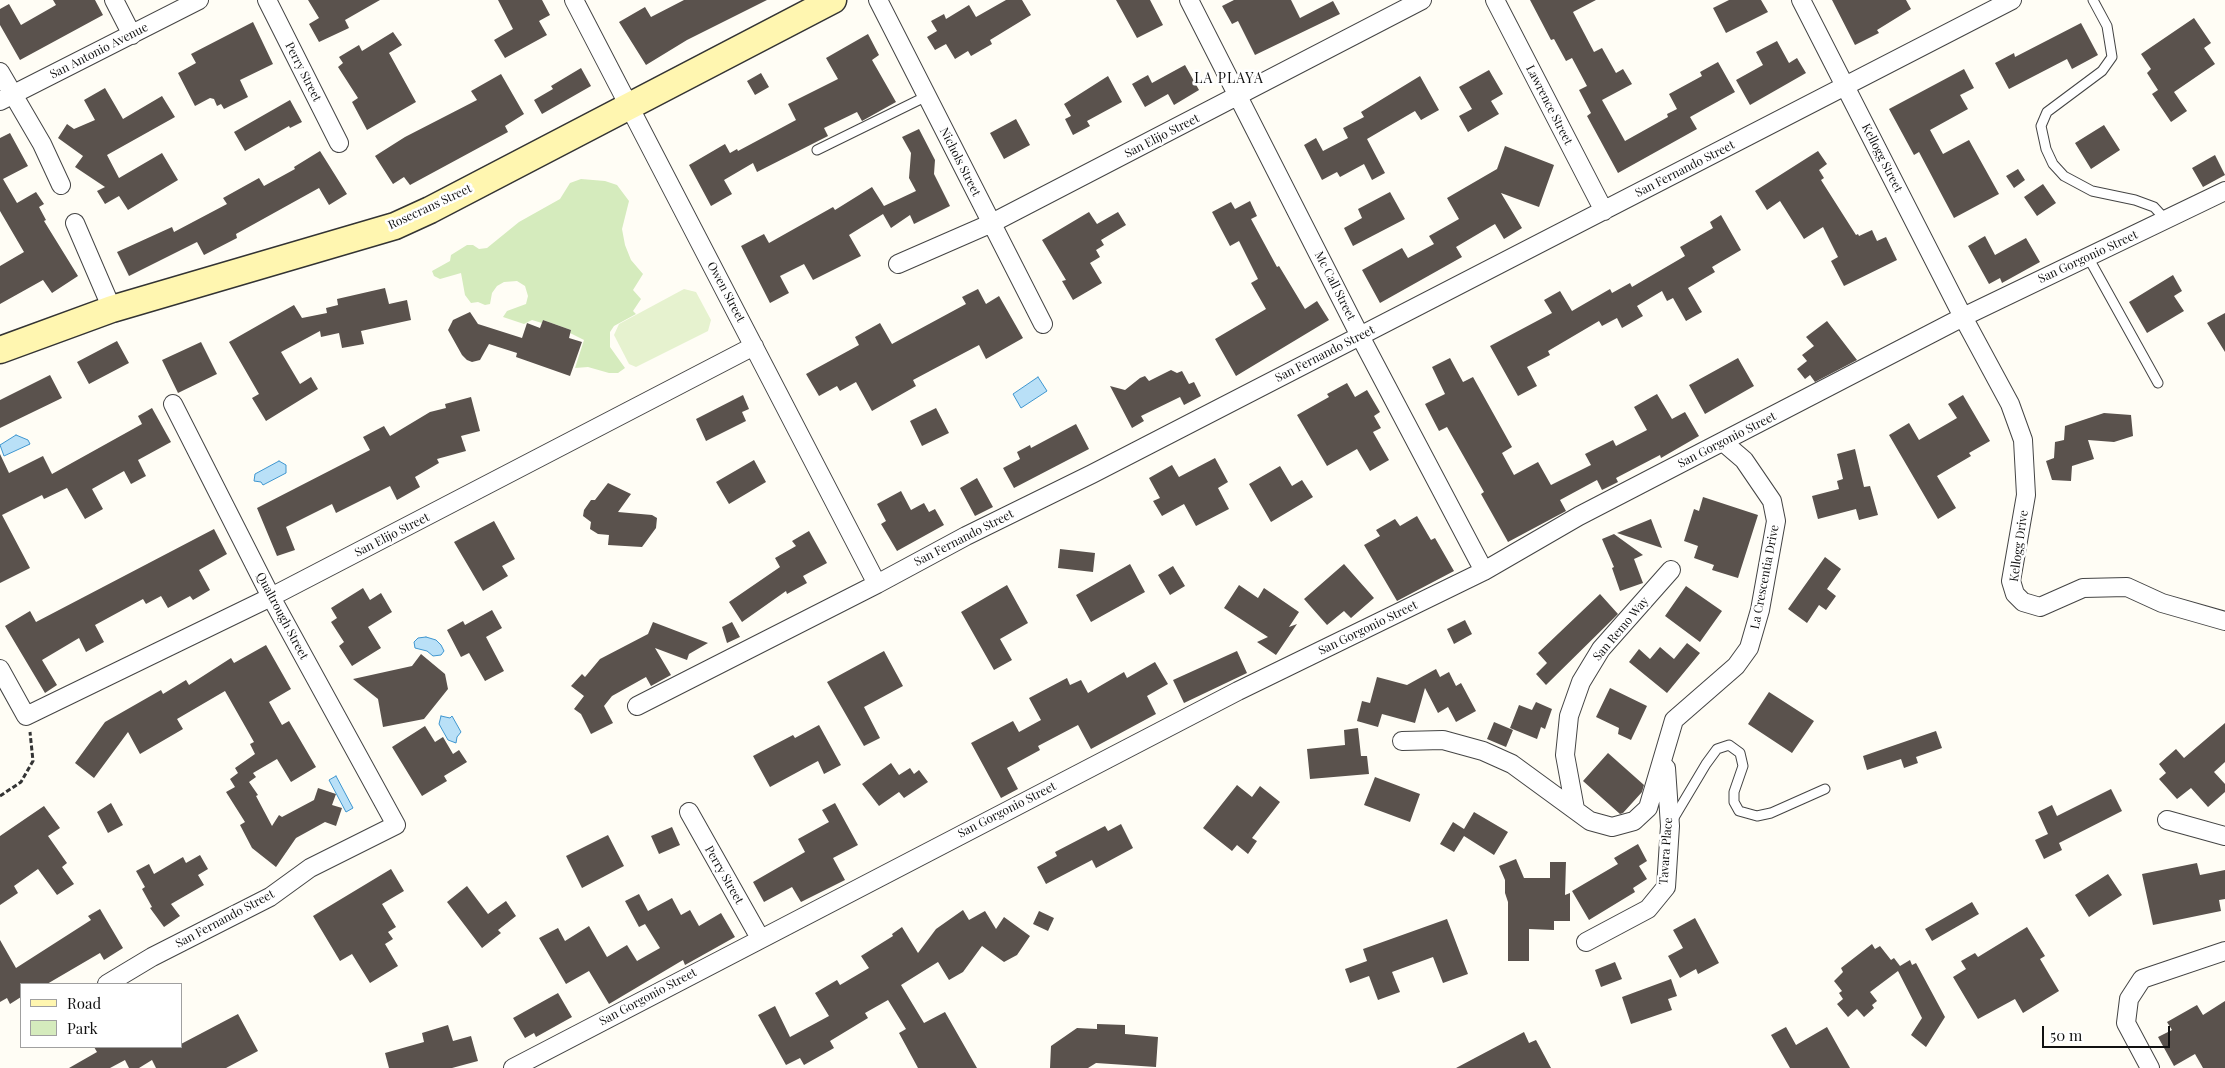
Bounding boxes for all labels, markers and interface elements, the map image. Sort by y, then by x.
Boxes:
street label: San Antonio Avenue [48,20,150,82]
street label: Perry Street [282,40,324,104]
street label: Lawrence Street [1523,63,1575,147]
district label: LA PLAYA [1193,71,1265,87]
street label: San Elijo Street [1122,111,1202,161]
street label: Kellogg Street [1859,121,1905,195]
street label: Nichols Street [937,125,983,199]
street label: San Fernando Street [1633,138,1737,200]
street label: Rosecrans Street [386,181,474,233]
street label: San Gorgonio Street [2036,228,2140,286]
street label: Mc Call Street [1311,249,1359,323]
street label: Owen Street [704,259,748,325]
street label: San Fernando Street [1273,323,1377,385]
street label: San Gorgonio Street [1676,409,1778,471]
street label: San Fernando Street [912,507,1016,569]
street label: Kellogg Drive [2007,509,2031,583]
street label: San Elijo Street [352,510,432,560]
street label: La Crescentia Drive [1748,524,1782,630]
street label: Qualtrough Street [253,570,311,662]
street label: San Remo Way [1590,594,1652,664]
street label: San Gorgonio Street [1316,598,1420,658]
street label: San Gorgonio Street [956,779,1058,841]
street label: Tavara Place [1656,817,1676,885]
street label: Perry Street [702,843,746,907]
street label: San Fernando Street [173,887,277,951]
street label: San Gorgonio Street [597,965,699,1029]
legend [20,983,182,1048]
text: Road [67,993,101,1013]
scale bar [2045,1016,2172,1048]
text: Park [67,1018,98,1038]
text: 50 m [2050,1025,2082,1045]

